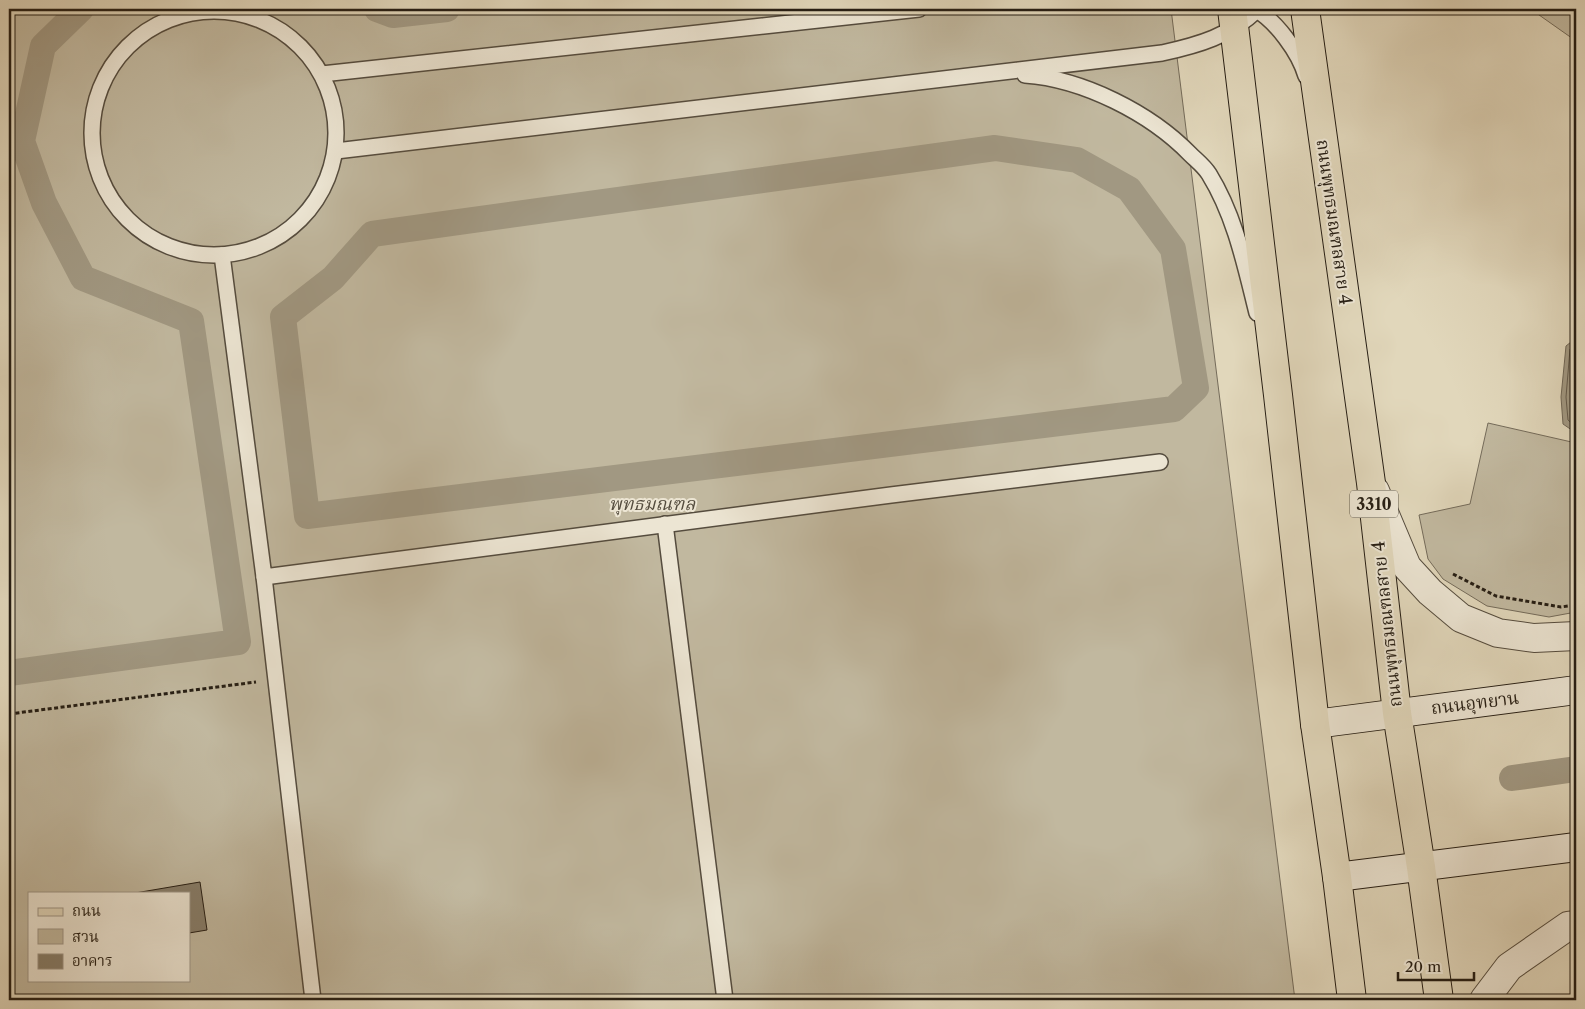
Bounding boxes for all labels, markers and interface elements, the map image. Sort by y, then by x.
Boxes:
street label: ถนนพุทธมณฑลสาย 4 [1310,138,1357,306]
road number: 3310 [1350,490,1398,518]
park label: พุทธมณฑล [609,493,696,516]
street label: ถนนพุทธมณฑลสาย 4 [1367,540,1408,708]
street label: ถนนอุทยาน [1430,687,1520,720]
legend [28,892,190,982]
text: ถนน [72,901,101,920]
text: สวน [72,927,99,946]
scale bar [1398,949,1474,981]
text: อาคาร [72,951,112,970]
text: 20 m [1405,957,1441,976]

